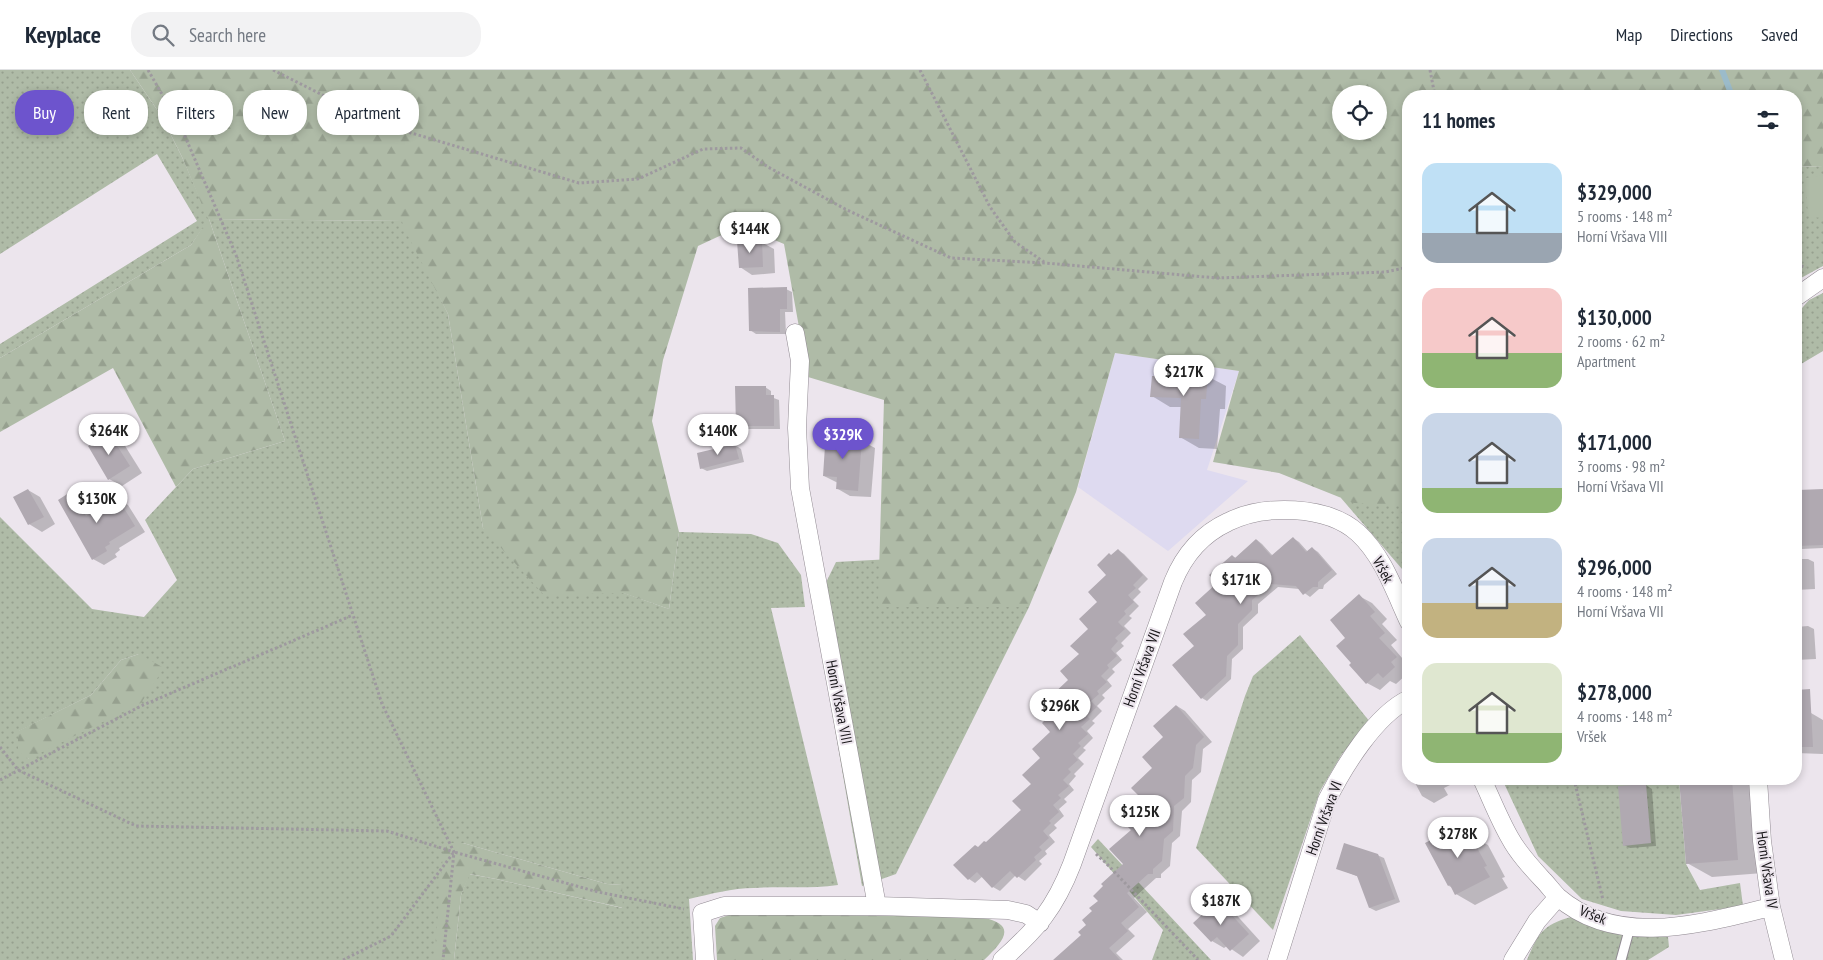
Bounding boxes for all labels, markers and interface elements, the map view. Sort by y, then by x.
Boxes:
search box [131,12,481,57]
text: Keyplace [25,19,101,50]
icon: search [149,21,177,49]
text: Search here [189,23,266,47]
text: Map [1616,23,1642,46]
text: Directions [1670,23,1733,46]
text: Saved [1761,23,1798,46]
map controls [1332,85,1387,140]
button: locate [1332,85,1387,140]
chip: Buy [15,90,74,135]
chip: Rent [84,90,148,135]
chip: Filters [158,90,233,135]
chip: New [243,90,307,135]
chip: Apartment [317,90,419,135]
icon: filters [1754,106,1782,134]
text: 11 homes [1422,107,1495,134]
text: $329,000 [1577,179,1652,206]
icon: home [1462,183,1522,243]
text: 5 rooms · 148 m² [1577,206,1673,226]
pin: $144K [715,212,785,254]
text: $144K [731,218,769,238]
text: Horní Vršava VIII [1577,226,1668,246]
text: $130,000 [1577,304,1652,331]
icon: home [1462,308,1522,368]
text: 2 rooms · 62 m² [1577,331,1665,351]
text: Apartment [1577,351,1636,371]
pin: $217K [1149,354,1219,397]
text: $217K [1165,361,1203,381]
pin: $264K [74,414,144,456]
pin: $140K [683,414,753,456]
pin: $329K [808,418,878,460]
text: $264K [90,420,128,440]
text: $140K [699,420,737,440]
text: $329K [824,424,862,444]
text: $171,000 [1577,429,1652,456]
icon: home [1462,433,1522,493]
text: 3 rooms · 98 m² [1577,456,1665,476]
text: Horní Vršava VII [1577,476,1664,496]
pin: $130K [62,482,132,524]
text: $130K [78,488,116,508]
street label: Vršek [1368,552,1398,587]
text: $296,000 [1577,554,1652,581]
icon: home [1462,558,1522,618]
pin: $171K [1206,562,1276,605]
text: $171K [1222,569,1260,589]
text: 4 rooms · 148 m² [1577,581,1673,601]
text: Horní Vršava VII [1577,601,1664,621]
street label: Horní Vršava VII [1119,626,1164,709]
street label: Horní Vršava VIII [822,658,857,745]
text: $278,000 [1577,679,1652,706]
icon: home [1462,683,1522,743]
pin: $296K [1025,688,1095,731]
text: $296K [1041,695,1079,715]
text: 4 rooms · 148 m² [1577,706,1673,726]
text: Vršek [1577,726,1606,746]
street label: Horní Vršava VI [1301,778,1346,858]
pin: $125K [1105,794,1175,837]
text: $125K [1121,801,1159,821]
pin: $278K [1423,816,1493,859]
text: $278K [1439,823,1477,843]
street label: Horní Vršava IV [1753,830,1782,910]
pin: $187K [1186,884,1256,926]
text: $187K [1202,890,1240,910]
street label: Vršek [1576,900,1610,929]

